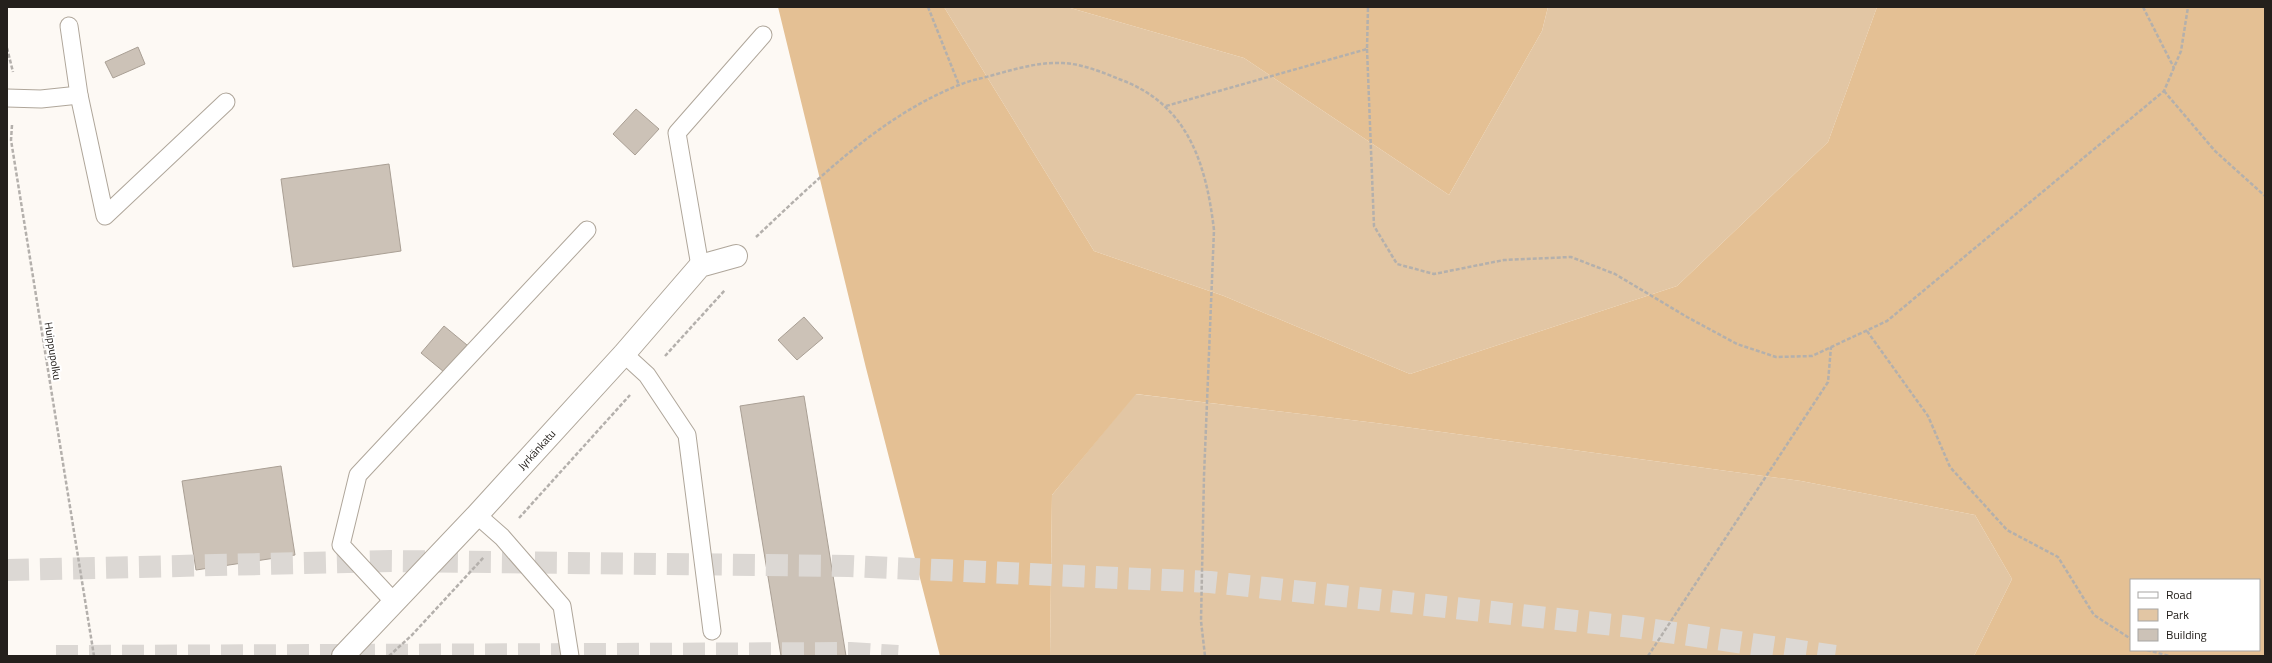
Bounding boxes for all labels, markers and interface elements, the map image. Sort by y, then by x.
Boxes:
street label: Huippupolku [41,321,65,381]
street label: Jyrkänkatu [514,426,559,473]
legend [2130,579,2260,651]
text: Road [2166,585,2192,604]
text: Park [2166,605,2189,624]
text: Building [2166,625,2207,644]

